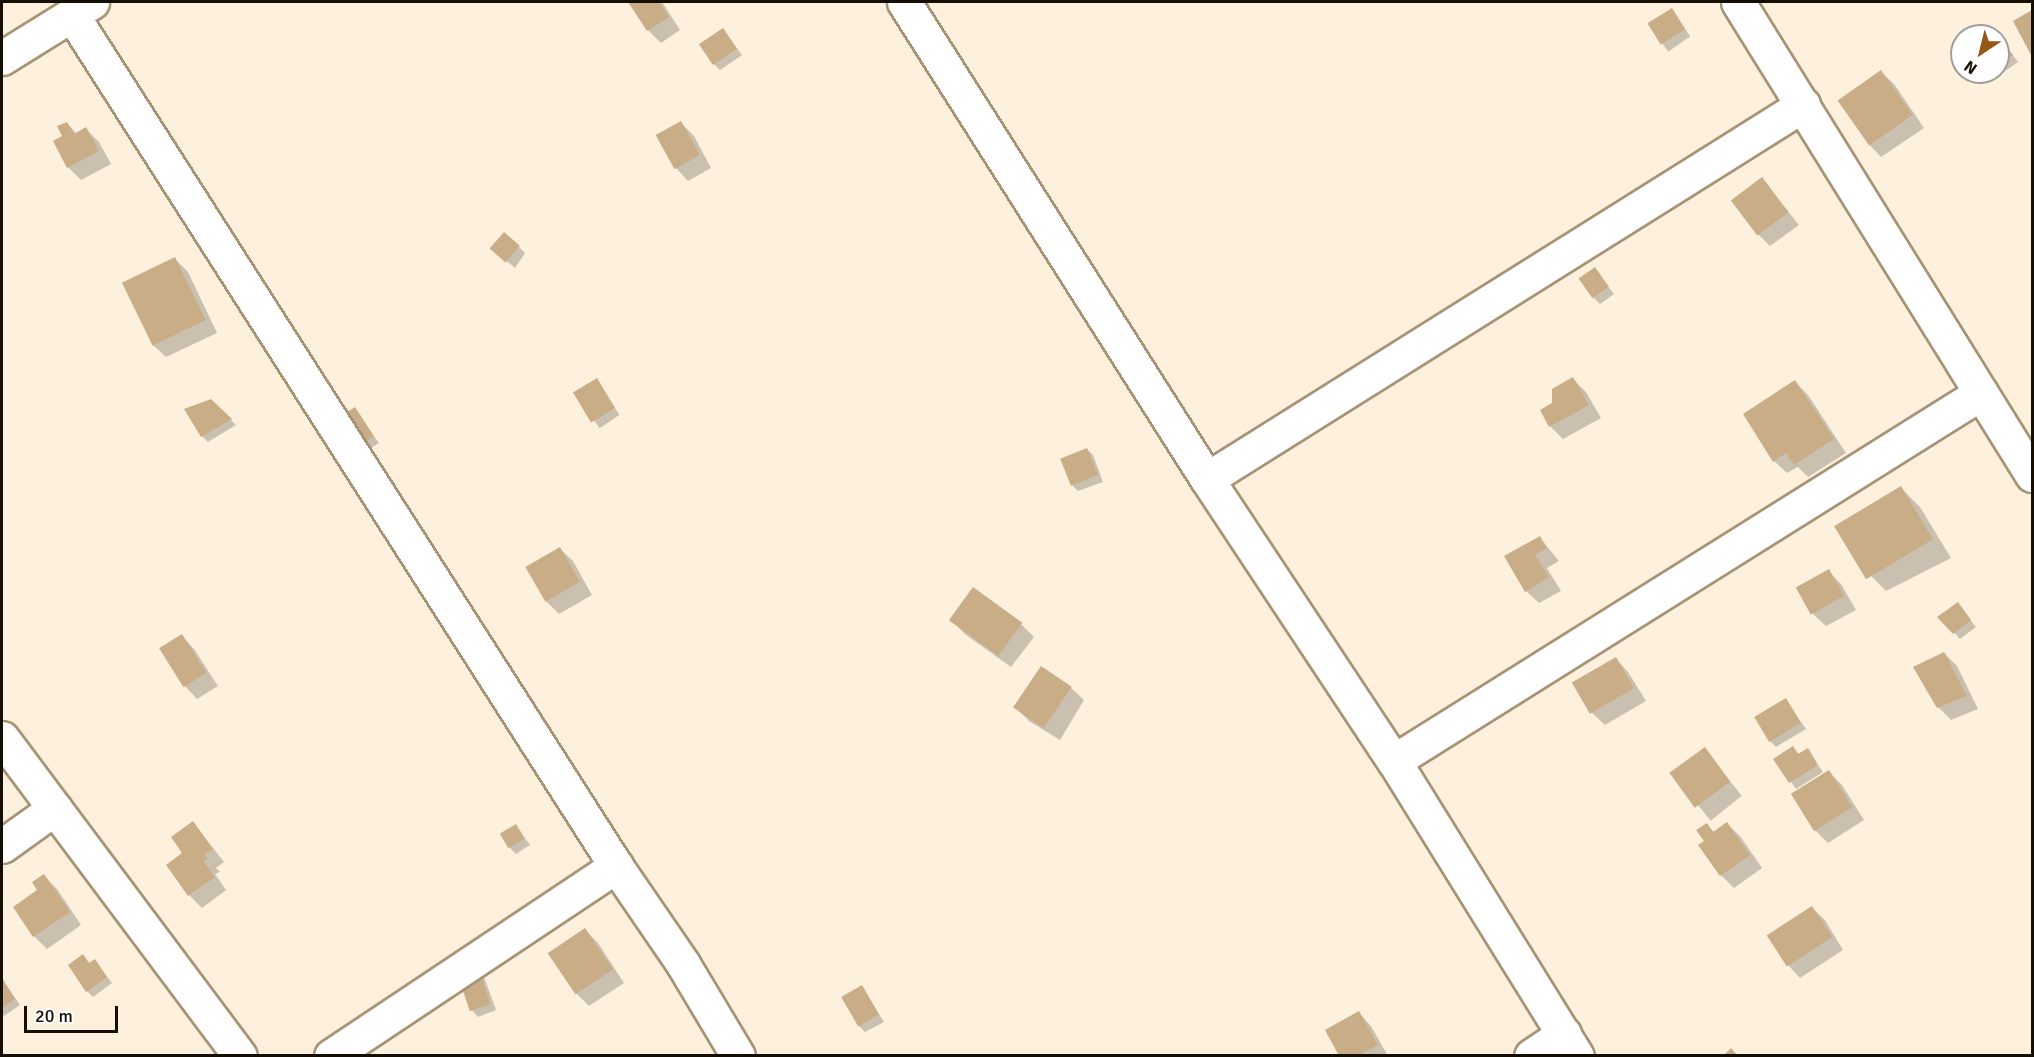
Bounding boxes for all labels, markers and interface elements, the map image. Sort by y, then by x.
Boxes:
north arrow [1950,24,2010,84]
text: N [1961,56,1981,78]
scale bar [27,994,122,1032]
text: 20 m [35,1005,73,1027]

